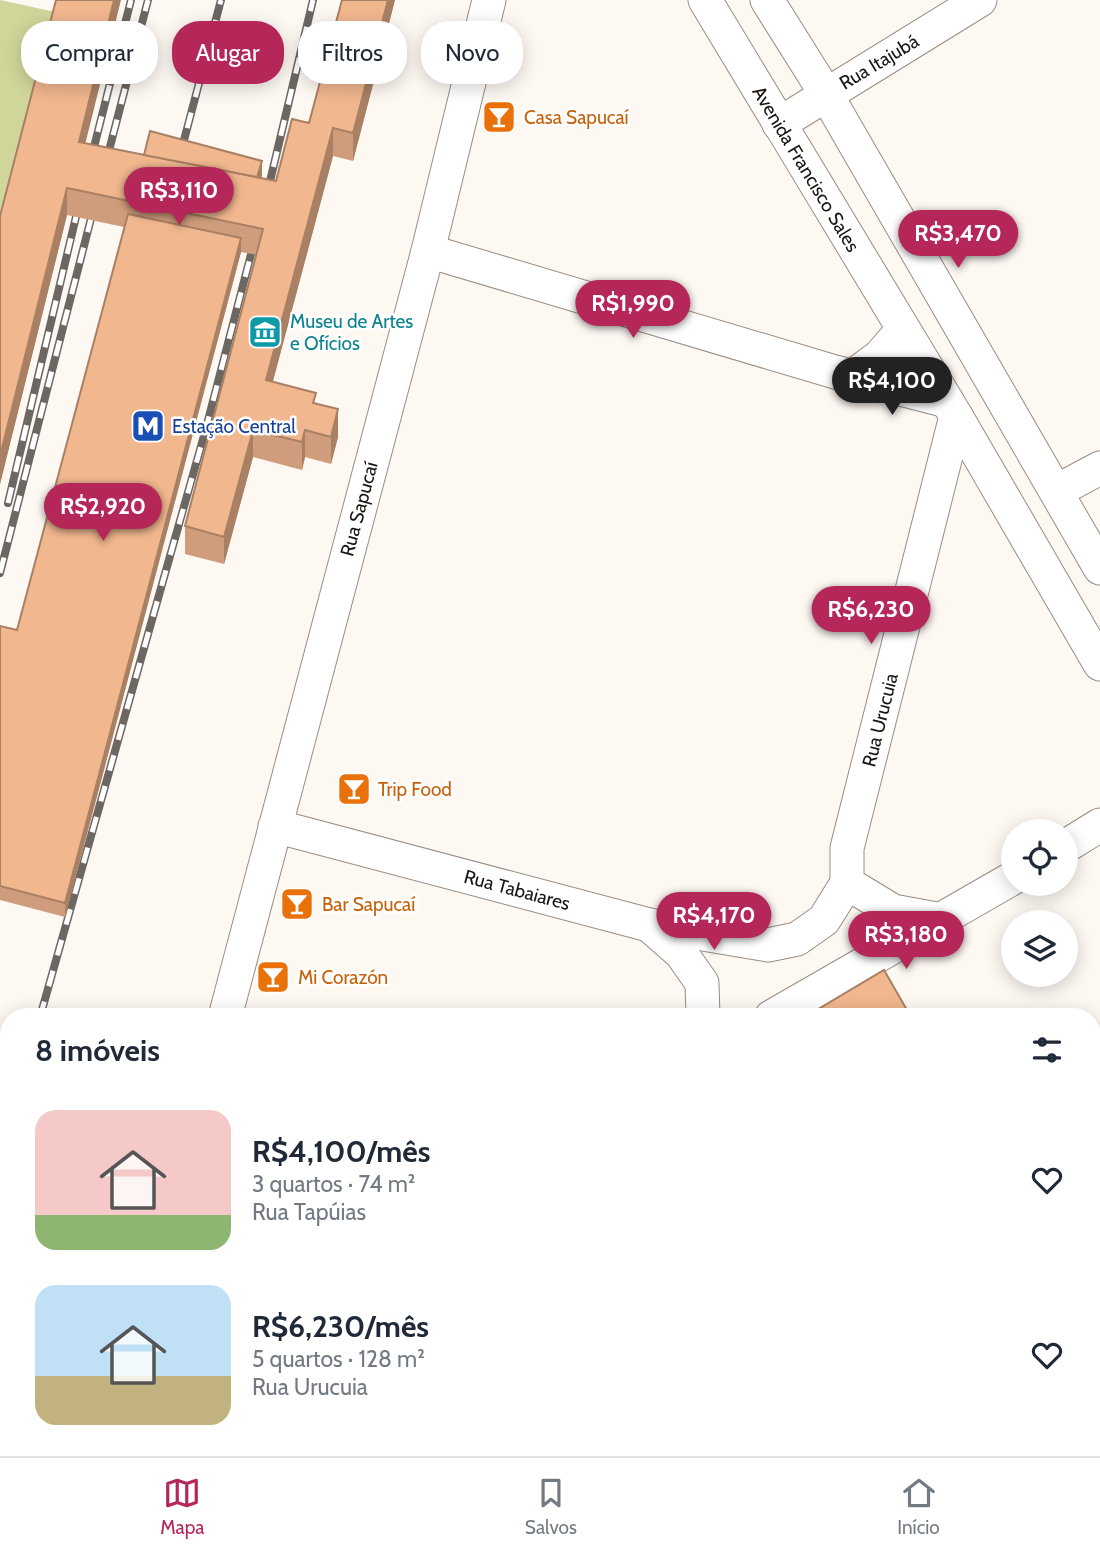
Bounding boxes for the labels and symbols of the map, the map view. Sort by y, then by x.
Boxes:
street label: Rua Itajubá [835,29,923,95]
street label: Avenida Francisco Sales [747,82,865,256]
bar icon: Casa Sapucaí [480,98,518,136]
place label: Casa Sapucaí [524,106,629,129]
pin: R$3,110 [114,168,244,227]
pin: R$3,470 [893,210,1023,270]
pin: R$1,990 [568,280,698,340]
place label: Museu de Artes e Ofícios [290,310,413,355]
museum icon: Museu de Artes e Ofícios [246,313,284,351]
pin: R$4,100 [827,358,957,417]
metro station icon: Estação Central [129,407,167,445]
place label: Estação Central [172,415,296,438]
street label: Rua Sapucaí [335,459,383,559]
pin: R$2,920 [38,484,168,543]
pin: R$6,230 [806,586,936,646]
street label: Rua Urucuia [857,671,903,769]
bar icon: Trip Food [335,770,373,808]
place label: Trip Food [378,778,452,801]
street label: Rua Tabaiares [461,865,573,915]
bar icon: Bar Sapucaí [278,885,316,923]
pin: R$4,170 [649,892,779,952]
place label: Bar Sapucaí [322,893,415,916]
pin: R$3,180 [841,912,971,971]
bar icon: Mi Corazón [254,958,292,996]
place label: Mi Corazón [298,966,388,989]

